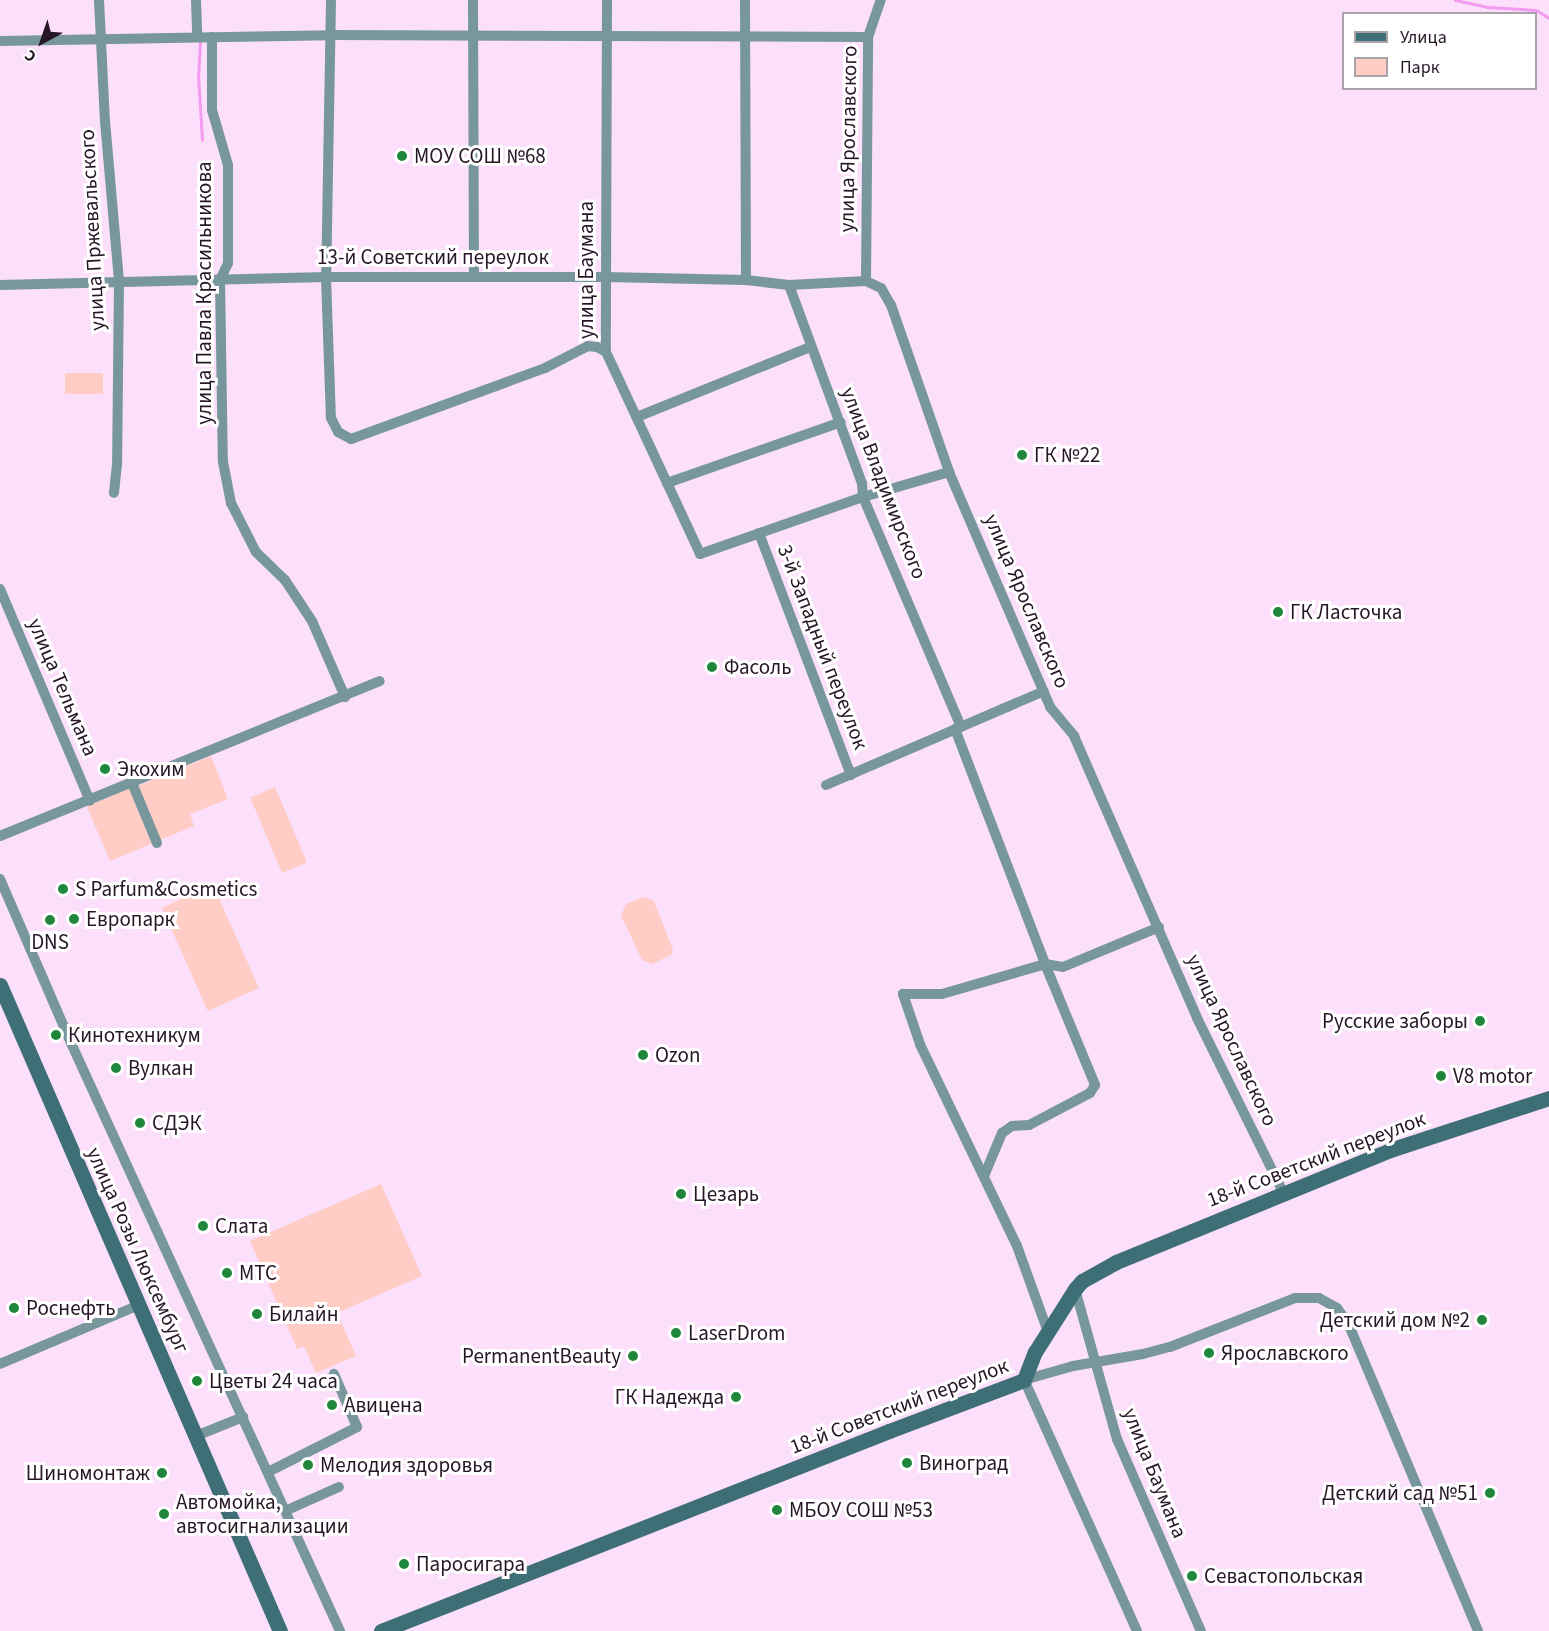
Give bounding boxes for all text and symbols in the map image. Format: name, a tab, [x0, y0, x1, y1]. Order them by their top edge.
north arrow	[12, 12, 72, 72]
legend	[1342, 12, 1537, 90]
text: Улица	[1400, 25, 1447, 50]
text: С	[20, 44, 41, 67]
street label: улица Ярославского	[834, 45, 862, 233]
text: Парк	[1400, 55, 1440, 80]
street label: улица Пржевальского	[74, 129, 110, 331]
place label: МОУ СОШ №68	[414, 143, 546, 169]
marker: МОУ СОШ №68	[395, 149, 409, 163]
street label: улица Павла Красильникова	[191, 161, 217, 425]
street label: улица Баумана	[573, 201, 599, 339]
street label: 13-й Советский переулок	[317, 244, 549, 270]
street label: улица Владимирского	[836, 384, 932, 582]
place label: ГК №22	[1034, 442, 1100, 468]
marker: ГК №22	[1015, 448, 1029, 462]
street label: улица Ярославского	[979, 510, 1075, 692]
street label: 3-й Западный переулок	[772, 541, 874, 753]
place label: ГК Ласточка	[1290, 599, 1402, 625]
marker: ГК Ласточка	[1271, 605, 1285, 619]
street label: улица Тельмана	[23, 614, 103, 760]
place label: Фасоль	[724, 654, 792, 680]
marker: Фасоль	[705, 660, 719, 674]
place label: Экохим	[117, 756, 185, 782]
marker: Экохим	[98, 762, 112, 776]
place label: S Parfum&Cosmetics	[75, 876, 257, 902]
marker: S Parfum&Cosmetics	[56, 882, 70, 896]
place label: Европарк	[86, 906, 175, 932]
marker: Европарк	[67, 912, 81, 926]
marker: DNS	[43, 913, 57, 927]
place label: DNS	[31, 929, 69, 955]
street label: улица Ярославского	[1181, 950, 1283, 1130]
place label: Русские заборы	[1322, 1008, 1468, 1034]
marker: Русские заборы	[1473, 1014, 1487, 1028]
place label: Кинотехникум	[68, 1022, 201, 1048]
marker: Кинотехникум	[49, 1028, 63, 1042]
place label: Ozon	[655, 1042, 700, 1068]
marker: Ozon	[636, 1048, 650, 1062]
place label: Вулкан	[128, 1055, 193, 1081]
marker: Вулкан	[109, 1061, 123, 1075]
place label: V8 motor	[1453, 1063, 1532, 1089]
marker: V8 motor	[1434, 1069, 1448, 1083]
street label: 18-й Советский переулок	[1203, 1106, 1429, 1212]
place label: СДЭК	[152, 1110, 202, 1136]
marker: СДЭК	[133, 1116, 147, 1130]
street label: улица Розы Люксембург	[81, 1143, 195, 1357]
place label: Цезарь	[693, 1181, 759, 1207]
marker: Цезарь	[674, 1187, 688, 1201]
place label: Слата	[215, 1213, 268, 1239]
marker: Слата	[196, 1219, 210, 1233]
place label: МТС	[239, 1260, 277, 1286]
marker: МТС	[220, 1266, 234, 1280]
place label: Роснефть	[26, 1295, 116, 1321]
marker: Роснефть	[7, 1301, 21, 1315]
place label: Билайн	[269, 1301, 338, 1327]
marker: Билайн	[250, 1307, 264, 1321]
place label: Детский дом №2	[1320, 1307, 1470, 1333]
marker: Детский дом №2	[1475, 1313, 1489, 1327]
place label: LaseгDrom	[688, 1320, 785, 1346]
marker: LaseгDrom	[669, 1326, 683, 1340]
place label: Ярославского	[1221, 1340, 1349, 1366]
place label: PermanentBeauty	[462, 1343, 621, 1369]
marker: Ярославского	[1202, 1346, 1216, 1360]
marker: PermanentBeauty	[626, 1349, 640, 1363]
street label: 18-й Советский переулок	[786, 1353, 1012, 1459]
place label: Цветы 24 часа	[209, 1368, 338, 1394]
marker: Цветы 24 часа	[190, 1374, 204, 1388]
place label: ГК Надежда	[615, 1384, 724, 1410]
marker: ГК Надежда	[729, 1390, 743, 1404]
place label: Авицена	[344, 1392, 422, 1418]
marker: Авицена	[325, 1398, 339, 1412]
street label: улица Баумана	[1117, 1404, 1193, 1542]
place label: Виноград	[919, 1450, 1008, 1476]
place label: Мелодия здоровья	[320, 1452, 493, 1478]
marker: Виноград	[900, 1456, 914, 1470]
marker: Мелодия здоровья	[301, 1458, 315, 1472]
place label: Шиномонтаж	[26, 1460, 150, 1486]
marker: Шиномонтаж	[155, 1466, 169, 1480]
place label: Детский сад №51	[1322, 1480, 1478, 1506]
marker: Детский сад №51	[1483, 1486, 1497, 1500]
place label: Автомойка, автосигнализации	[176, 1489, 349, 1539]
place label: МБОУ СОШ №53	[789, 1497, 933, 1523]
marker: МБОУ СОШ №53	[770, 1503, 784, 1517]
marker: Автомойка, автосигнализации	[157, 1507, 171, 1521]
place label: Паросигара	[416, 1551, 525, 1577]
marker: Паросигара	[397, 1557, 411, 1571]
place label: Севастопольская	[1204, 1563, 1363, 1589]
marker: Севастопольская	[1185, 1569, 1199, 1583]

